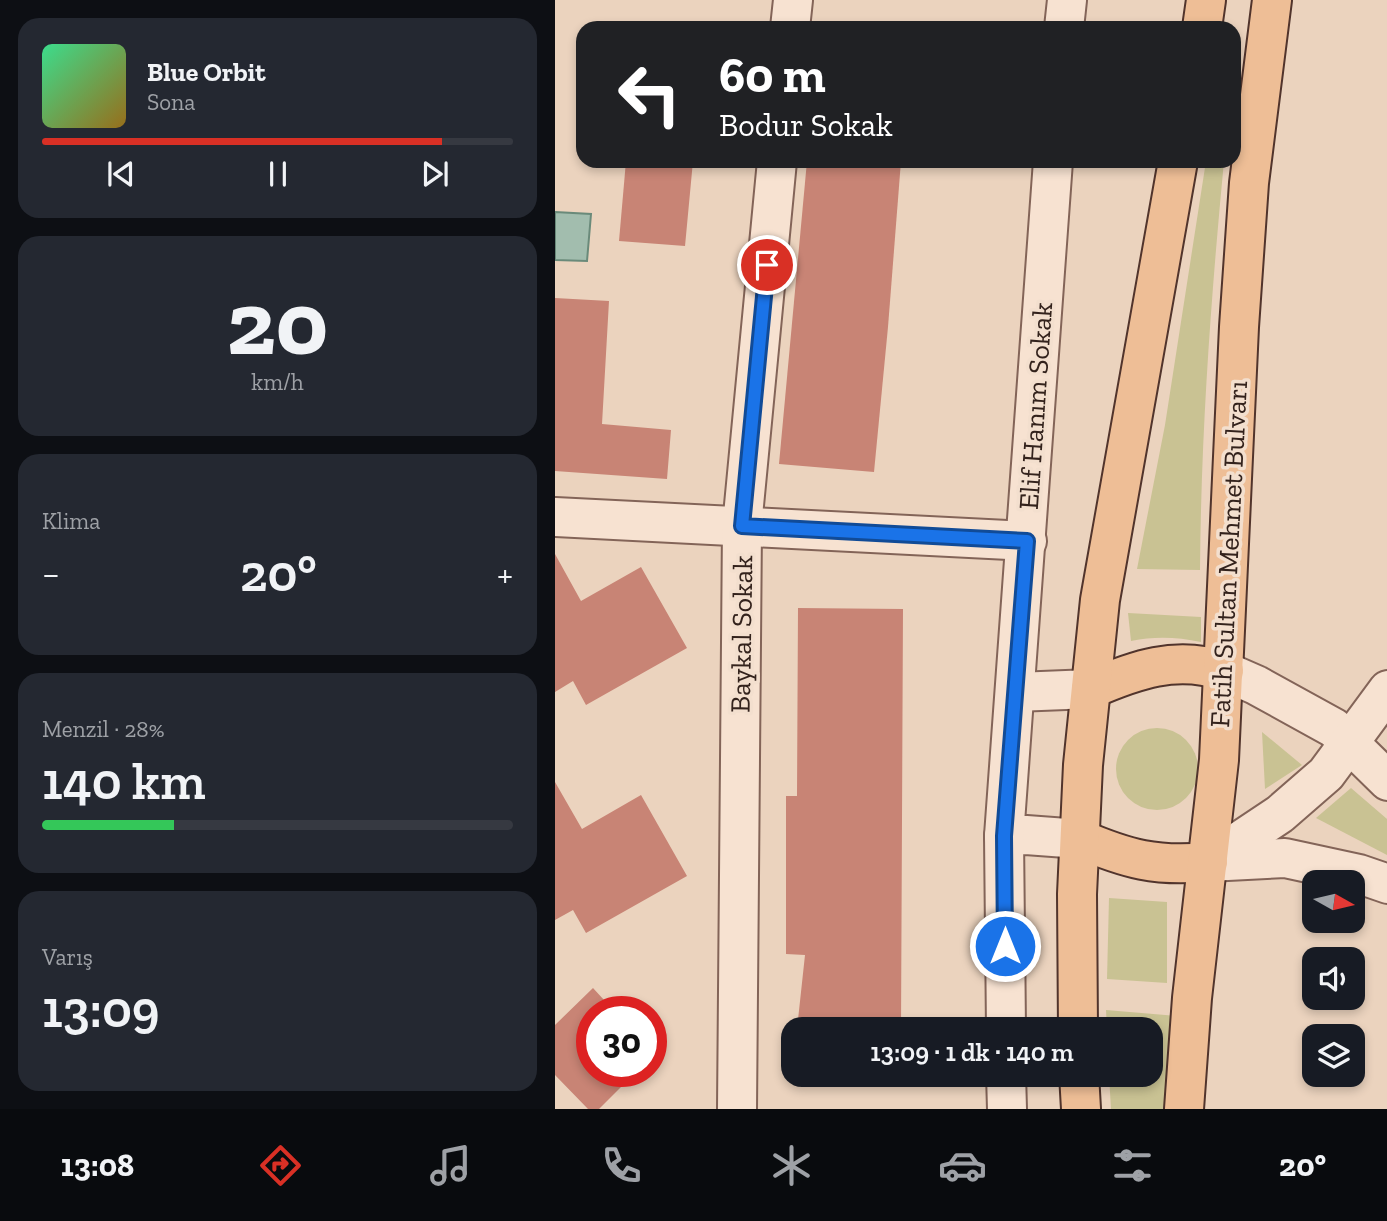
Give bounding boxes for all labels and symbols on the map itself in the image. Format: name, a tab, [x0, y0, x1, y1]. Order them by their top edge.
pin	[737, 235, 797, 295]
street label: Elif Hanım Sokak	[1012, 301, 1059, 511]
street label: Fatih Sultan Mehmet Bulvarı	[1203, 380, 1254, 728]
street label: Baykal Sokak	[724, 555, 759, 713]
north arrow	[1302, 870, 1365, 933]
position arrow	[968, 909, 1042, 983]
speed limit sign: 30	[576, 996, 667, 1087]

